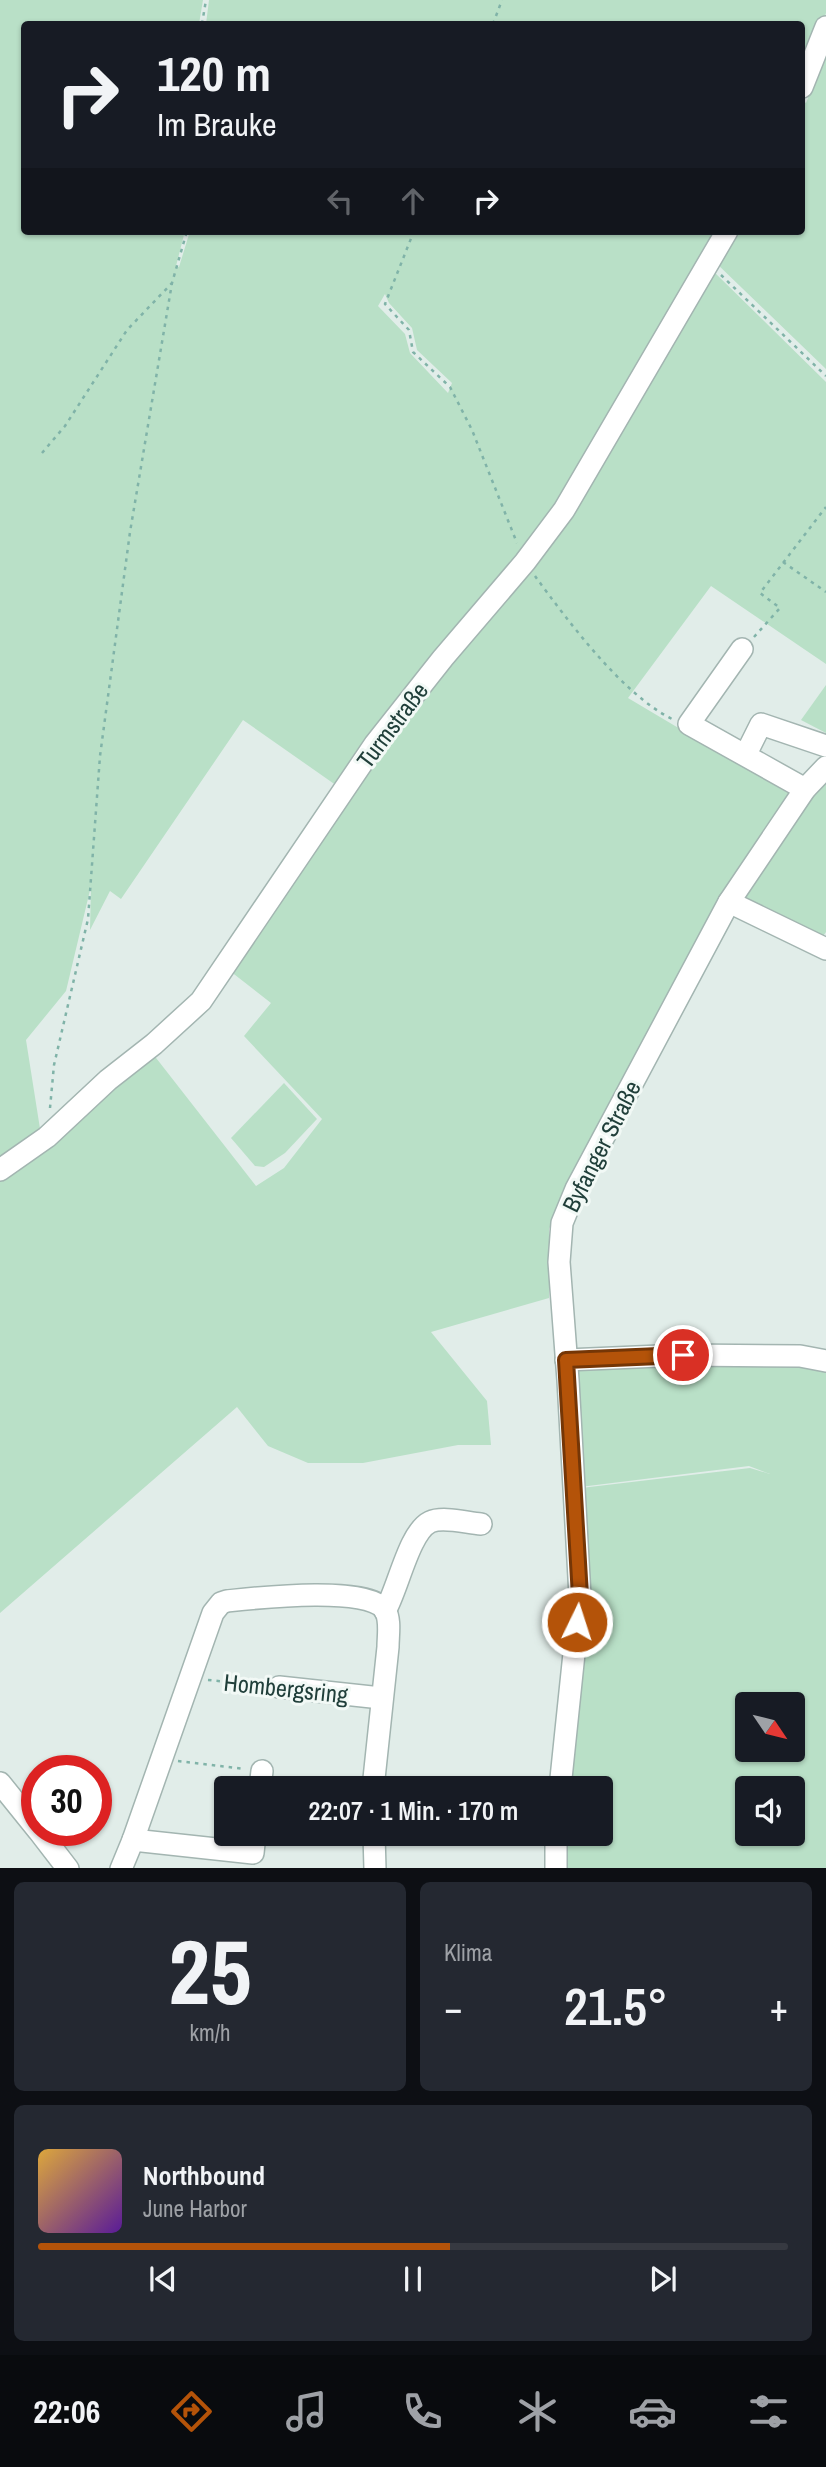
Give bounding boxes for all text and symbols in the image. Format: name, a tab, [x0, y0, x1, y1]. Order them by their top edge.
text: 120 m	[157, 40, 271, 106]
icon: right	[42, 49, 133, 140]
text: Im Brauke	[157, 103, 277, 146]
icon: left	[321, 182, 359, 220]
icon: ahead	[394, 182, 432, 220]
icon: right	[467, 182, 505, 220]
street label: Turmstraße	[349, 675, 435, 775]
street label: Byfanger Straße	[554, 1075, 648, 1217]
pin	[653, 1325, 713, 1385]
icon: arrive	[664, 1336, 702, 1374]
position arrow	[540, 1585, 614, 1659]
street label: Hombergsring	[222, 1666, 350, 1710]
north arrow	[735, 1692, 805, 1762]
map controls	[735, 1692, 805, 1846]
speed limit sign: 30	[21, 1755, 112, 1846]
button: sound	[735, 1776, 805, 1846]
text: 22:07 · 1 Min. · 170 m	[309, 1793, 518, 1828]
text: 25	[169, 1910, 252, 2032]
text: Klima	[444, 1937, 492, 1968]
text: 21.5°	[564, 1971, 668, 2041]
text: −	[444, 1982, 462, 2033]
text: +	[770, 1982, 788, 2033]
text: km/h	[190, 2017, 230, 2048]
text: Northbound	[143, 2158, 265, 2193]
text: June Harbor	[143, 2193, 247, 2224]
icon: previous	[144, 2260, 182, 2298]
icon: pause	[394, 2260, 432, 2298]
icon: next	[644, 2260, 682, 2298]
icon: directions	[167, 2387, 216, 2436]
icon: music	[282, 2387, 331, 2436]
icon: phone	[398, 2387, 447, 2436]
icon: climate	[513, 2387, 562, 2436]
icon: car	[628, 2387, 677, 2436]
icon: filters	[744, 2387, 793, 2436]
text: 22:06	[33, 2390, 100, 2433]

